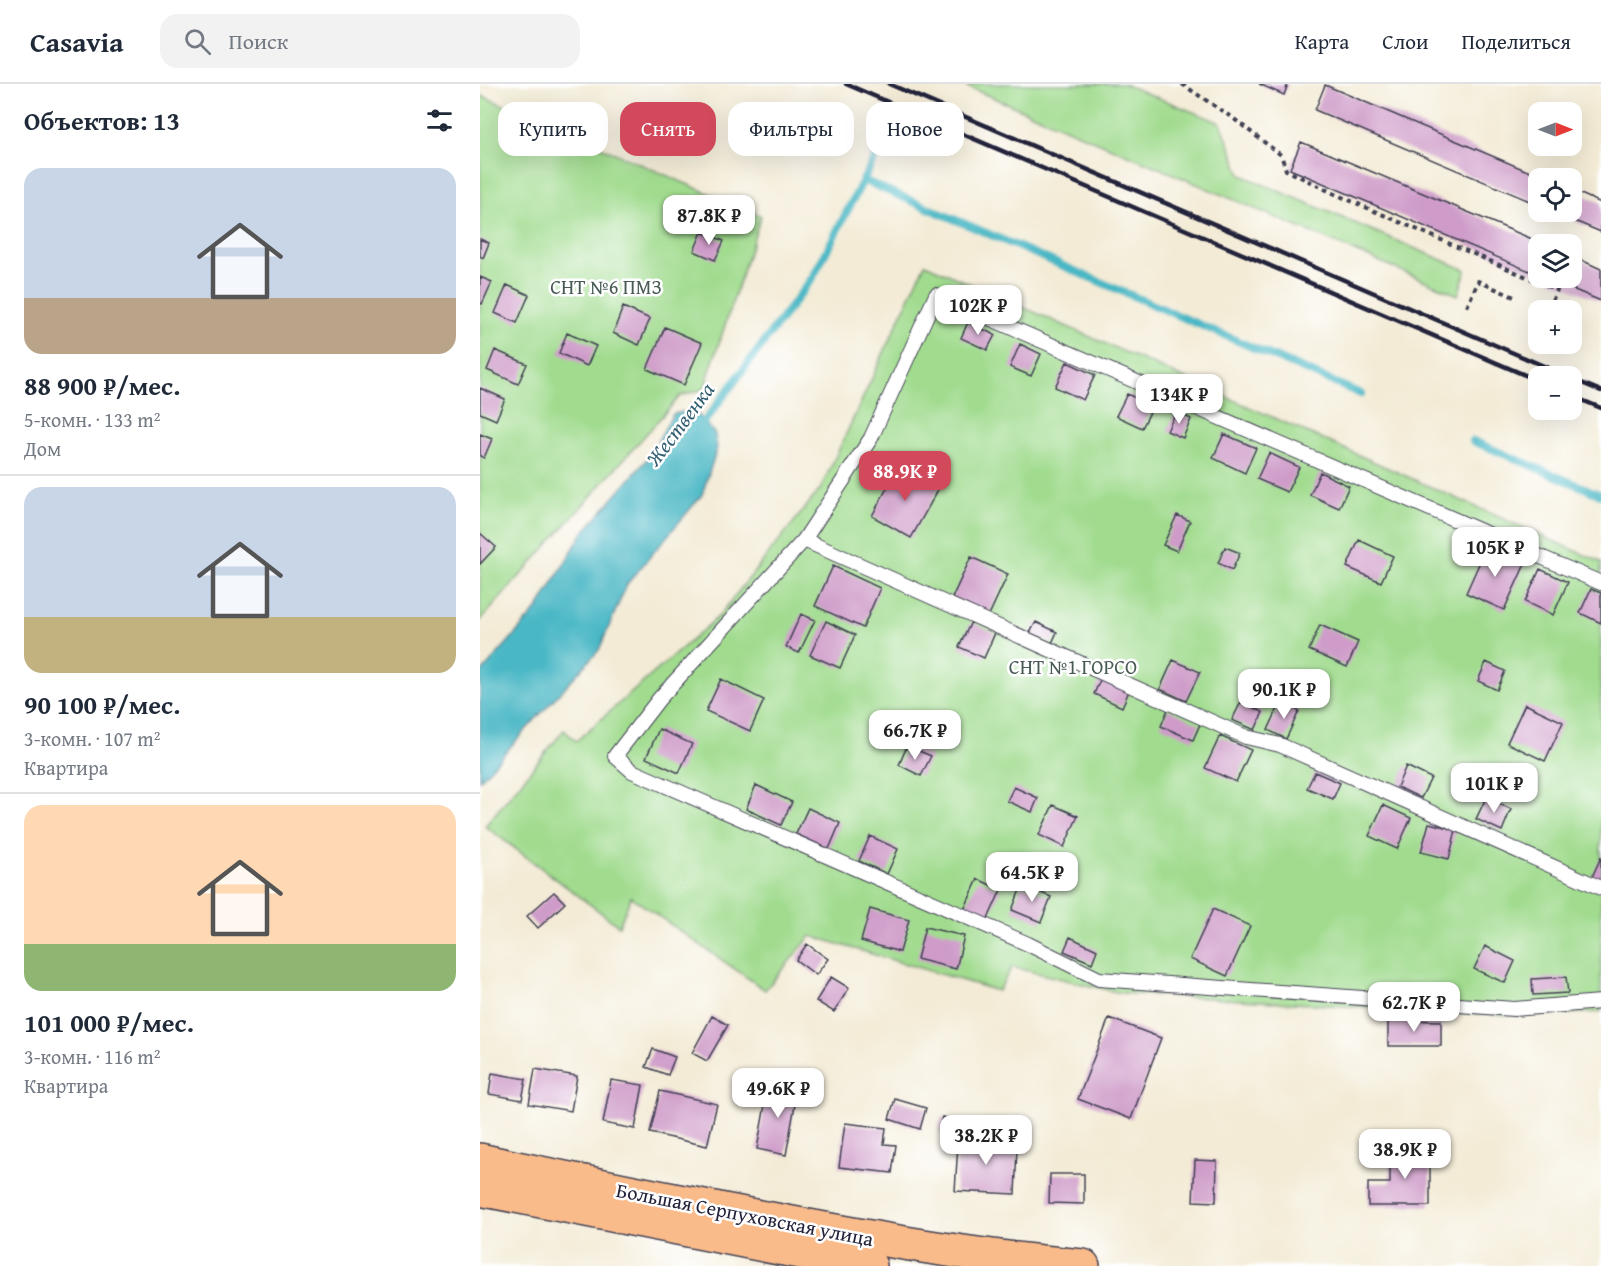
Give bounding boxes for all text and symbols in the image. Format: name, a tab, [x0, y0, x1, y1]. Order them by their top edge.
search box	[160, 14, 580, 68]
text: Casavia	[30, 21, 124, 62]
icon: search	[181, 25, 214, 58]
text: Поиск	[229, 25, 288, 57]
text: Карта	[1295, 26, 1349, 57]
text: Слои	[1382, 26, 1428, 57]
text: Поделиться	[1461, 26, 1571, 57]
text: Объектов: 13	[24, 101, 180, 140]
chip: Купить	[498, 102, 608, 156]
chip: Снять	[620, 102, 716, 156]
chip: Фильтры	[728, 102, 854, 156]
chip: Новое	[866, 102, 964, 156]
north arrow	[1528, 102, 1582, 156]
map controls	[1528, 102, 1582, 420]
icon: filters	[423, 104, 456, 137]
button: locate	[1528, 168, 1582, 222]
pin: 87.8K ₽	[654, 195, 764, 246]
text: 87.8K ₽	[677, 200, 741, 229]
icon: home	[186, 207, 294, 315]
button: layers	[1528, 234, 1582, 288]
park label: СНТ №6 ПМЗ	[550, 272, 662, 301]
pin: 102K ₽	[929, 285, 1027, 336]
text: 102K ₽	[949, 290, 1007, 319]
button: +	[1528, 300, 1582, 354]
text: 88 900 ₽/мес.	[24, 366, 180, 405]
button: −	[1528, 366, 1582, 420]
pin: 134K ₽	[1130, 374, 1228, 425]
water label: Жественка	[638, 375, 722, 473]
text: 134K ₽	[1150, 379, 1208, 408]
text: 5-комн. · 133 m²	[24, 405, 160, 434]
text: Дом	[24, 434, 61, 463]
pin: 88.9K ₽	[850, 451, 960, 502]
text: 88.9K ₽	[873, 456, 937, 485]
icon: home	[186, 526, 294, 634]
pin: 105K ₽	[1446, 527, 1544, 578]
text: 105K ₽	[1466, 532, 1524, 561]
park label: СНТ №1 ГОРСО	[1009, 652, 1137, 681]
pin: 90.1K ₽	[1229, 669, 1339, 720]
text: 90.1K ₽	[1252, 674, 1316, 703]
text: 90 100 ₽/мес.	[24, 685, 180, 724]
pin: 66.7K ₽	[860, 710, 970, 761]
text: 66.7K ₽	[883, 715, 947, 744]
text: 3-комн. · 107 m²	[24, 724, 160, 753]
text: Квартира	[24, 753, 108, 782]
pin: 101K ₽	[1445, 763, 1543, 814]
text: 101K ₽	[1465, 768, 1523, 797]
icon: home	[186, 844, 294, 952]
pin: 64.5K ₽	[977, 852, 1087, 903]
text: 64.5K ₽	[1000, 857, 1064, 886]
pin: 62.7K ₽	[1359, 982, 1469, 1033]
text: 62.7K ₽	[1382, 987, 1446, 1016]
text: 101 000 ₽/мес.	[24, 1003, 194, 1042]
text: 3-комн. · 116 m²	[24, 1042, 160, 1071]
pin: 49.6K ₽	[723, 1068, 833, 1119]
text: Квартира	[24, 1071, 108, 1100]
text: 49.6K ₽	[746, 1073, 810, 1102]
pin: 38.2K ₽	[931, 1115, 1041, 1166]
text: 38.2K ₽	[954, 1120, 1018, 1149]
pin: 38.9K ₽	[1350, 1129, 1460, 1180]
text: 38.9K ₽	[1373, 1134, 1437, 1163]
street label: Большая Серпуховская улица	[614, 1175, 876, 1253]

